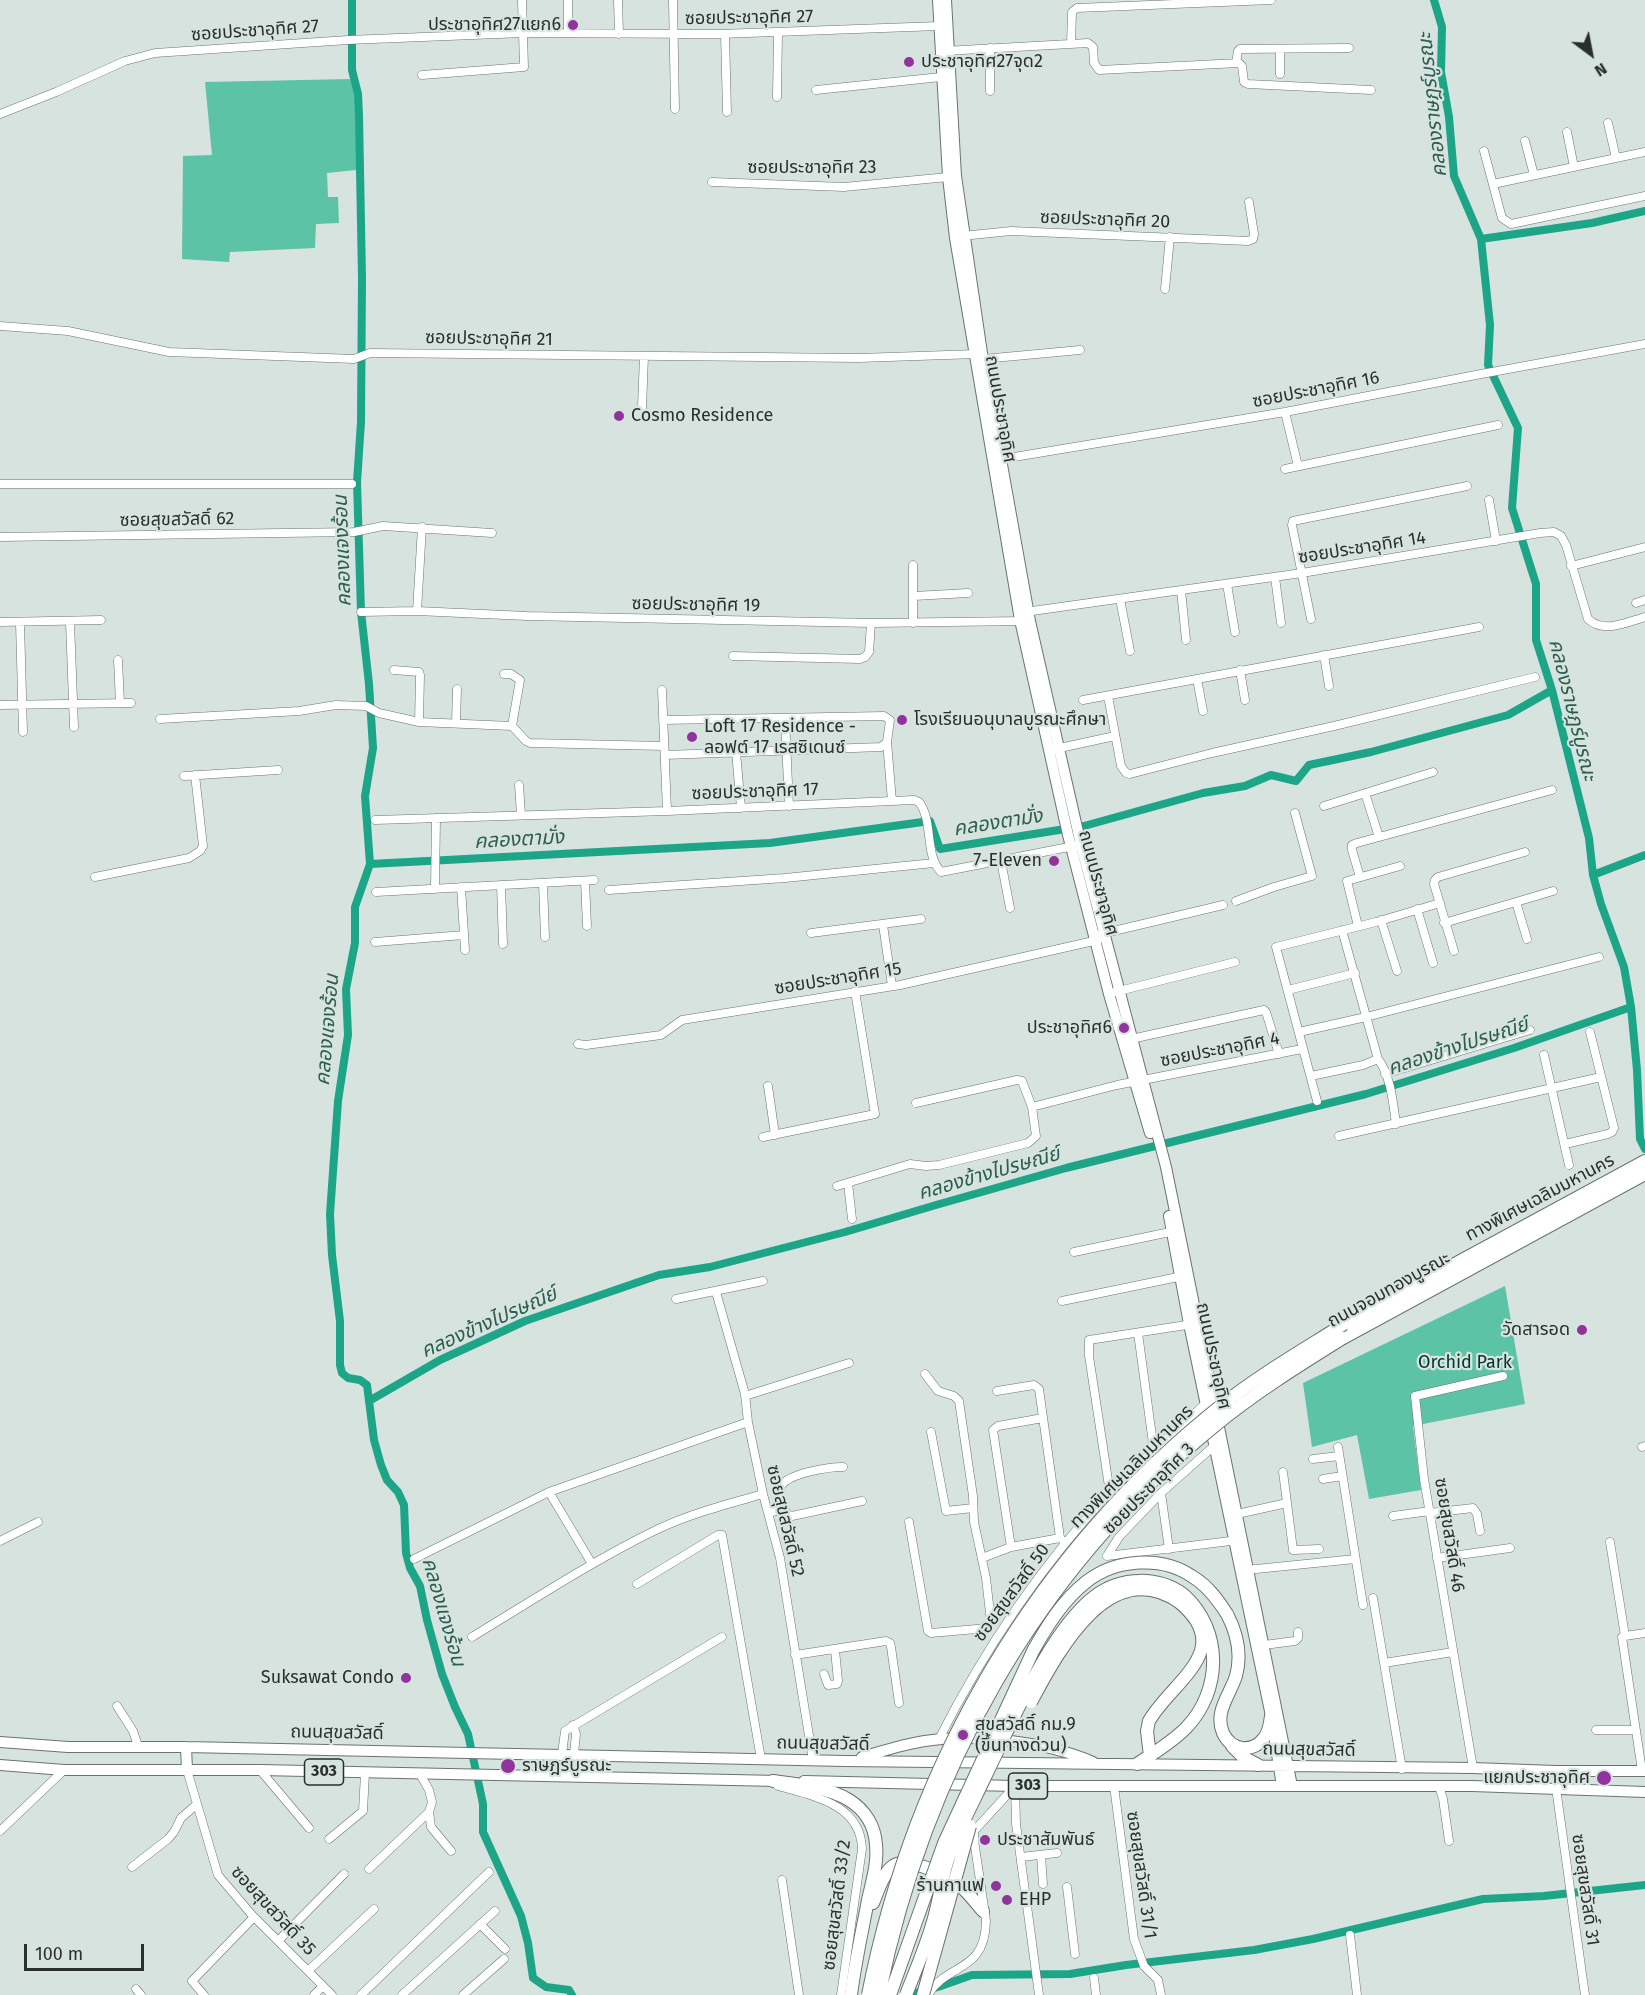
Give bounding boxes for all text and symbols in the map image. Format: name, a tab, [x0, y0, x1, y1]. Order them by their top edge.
street label: ซอยประชาอุทิศ 27	[685, 6, 813, 30]
place label: ประชาอุทิศ27แยก6	[428, 14, 561, 36]
street label: ซอยประชาอุทิศ 27	[190, 16, 320, 46]
marker: ประชาอุทิศ27แยก6	[566, 18, 580, 32]
north arrow	[1561, 24, 1621, 84]
water label: คลองราษฎร์บูรณะ	[1413, 32, 1453, 178]
place label: ประชาอุทิศ27จุด2	[921, 51, 1043, 73]
marker: ประชาอุทิศ27จุด2	[902, 55, 916, 69]
text: N	[1591, 59, 1610, 81]
street label: ซอยประชาอุทิศ 23	[747, 157, 877, 179]
street label: ซอยประชาอุทิศ 20	[1040, 207, 1170, 233]
street label: ซอยประชาอุทิศ 21	[425, 327, 553, 351]
street label: ถนนประชาอุทิศ	[980, 354, 1020, 464]
street label: ซอยประชาอุทิศ 16	[1251, 367, 1381, 413]
place label: Cosmo Residence	[631, 405, 773, 427]
marker: Cosmo Residence	[612, 409, 626, 423]
water label: คลองแจงร้อน	[329, 495, 357, 607]
street label: ซอยสุขสวัสดิ์ 62	[119, 508, 235, 532]
street label: ซอยประชาอุทิศ 14	[1297, 527, 1427, 569]
street label: ซอยประชาอุทิศ 19	[632, 593, 760, 617]
water label: คลองราษฎร์บูรณะ	[1543, 637, 1601, 783]
place label: โรงเรียนอนุบาลบูรณะศึกษา	[914, 709, 1106, 731]
marker: โรงเรียนอนุบาลบูรณะศึกษา	[895, 713, 909, 727]
place label: Loft 17 Residence - ลอฟต์ 17 เรสซิเดนซ์	[704, 716, 856, 758]
marker: Loft 17 Residence - ลอฟต์ 17 เรสซิเดนซ์	[685, 730, 699, 744]
street label: ซอยประชาอุทิศ 17	[691, 779, 819, 805]
water label: คลองตามั่ง	[952, 804, 1044, 842]
water label: คลองตามั่ง	[474, 826, 564, 854]
street label: ถนนประชาอุทิศ	[1074, 828, 1122, 938]
place label: 7-Eleven	[973, 850, 1042, 872]
marker: 7-Eleven	[1047, 854, 1061, 868]
street label: ซอยประชาอุทิศ 15	[773, 958, 903, 1000]
water label: คลองแจงร้อน	[311, 973, 345, 1087]
water label: คลองข้างไปรษณีย์	[1385, 1013, 1531, 1081]
place label: ประชาอุทิศ6	[1027, 1017, 1112, 1039]
marker: ประชาอุทิศ6	[1117, 1021, 1131, 1035]
street label: ซอยประชาอุทิศ 4	[1159, 1028, 1281, 1072]
water label: คลองข้างไปรษณีย์	[915, 1142, 1063, 1206]
street label: ทางพิเศษเฉลิมมหานคร	[1462, 1150, 1618, 1246]
street label: ถนนจอมทองบูรณะ	[1324, 1247, 1454, 1333]
water label: คลองข้างไปรษณีย์	[417, 1282, 561, 1364]
street label: ถนนประชาอุทิศ	[1191, 1301, 1235, 1411]
place label: วัดสารอด	[1502, 1319, 1570, 1341]
marker: วัดสารอด	[1575, 1323, 1589, 1337]
park label: Orchid Park	[1418, 1352, 1512, 1374]
street label: ทางพิเศษเฉลิมมหานคร	[1066, 1401, 1198, 1533]
street label: ซอยประชาอุทิศ 3	[1099, 1439, 1199, 1539]
street label: ซอยสุขสวัสดิ์ 52	[762, 1463, 808, 1579]
street label: ซอยสุขสวัสดิ์ 46	[1429, 1476, 1469, 1594]
street label: ซอยสุขสวัสดิ์ 50	[969, 1540, 1055, 1646]
water label: คลองแจงร้อน	[416, 1555, 470, 1669]
place label: Suksawat Condo	[261, 1667, 394, 1689]
marker: Suksawat Condo	[399, 1671, 413, 1685]
place label: สุขสวัสดิ์ กม.9 (ขึ้นทางด่วน)	[975, 1714, 1076, 1756]
street label: ถนนสุขสวัสดิ์	[290, 1721, 384, 1745]
marker: สุขสวัสดิ์ กม.9 (ขึ้นทางด่วน)	[956, 1728, 970, 1742]
street label: ถนนสุขสวัสดิ์	[776, 1732, 870, 1756]
street label: ถนนสุขสวัสดิ์	[1262, 1738, 1356, 1762]
place label: ราษฎร์บูรณะ	[522, 1755, 611, 1777]
marker: ราษฎร์บูรณะ	[499, 1757, 517, 1775]
road number: 303	[304, 1759, 344, 1785]
place label: แยกประชาอุทิศ	[1483, 1767, 1590, 1789]
marker: แยกประชาอุทิศ	[1595, 1769, 1613, 1787]
road number: 303	[1008, 1773, 1048, 1799]
street label: ซอยสุขสวัสดิ์ 31/1	[1121, 1810, 1161, 1940]
place label: ประชาสัมพันธ์	[997, 1829, 1095, 1851]
marker: ประชาสัมพันธ์	[978, 1833, 992, 1847]
street label: ซอยสุขสวัสดิ์ 31	[1566, 1833, 1604, 1947]
street label: ซอยสุขสวัสดิ์ 33/2	[818, 1838, 856, 1972]
street label: ซอยสุขสวัสดิ์ 35	[226, 1862, 320, 1960]
place label: ร้านกาแฟ	[917, 1875, 984, 1897]
marker: ร้านกาแฟ	[989, 1879, 1003, 1893]
place label: EHP	[1019, 1889, 1051, 1911]
marker: EHP	[1000, 1893, 1014, 1907]
scale bar	[27, 1932, 147, 1970]
text: 100 m	[35, 1943, 83, 1965]

